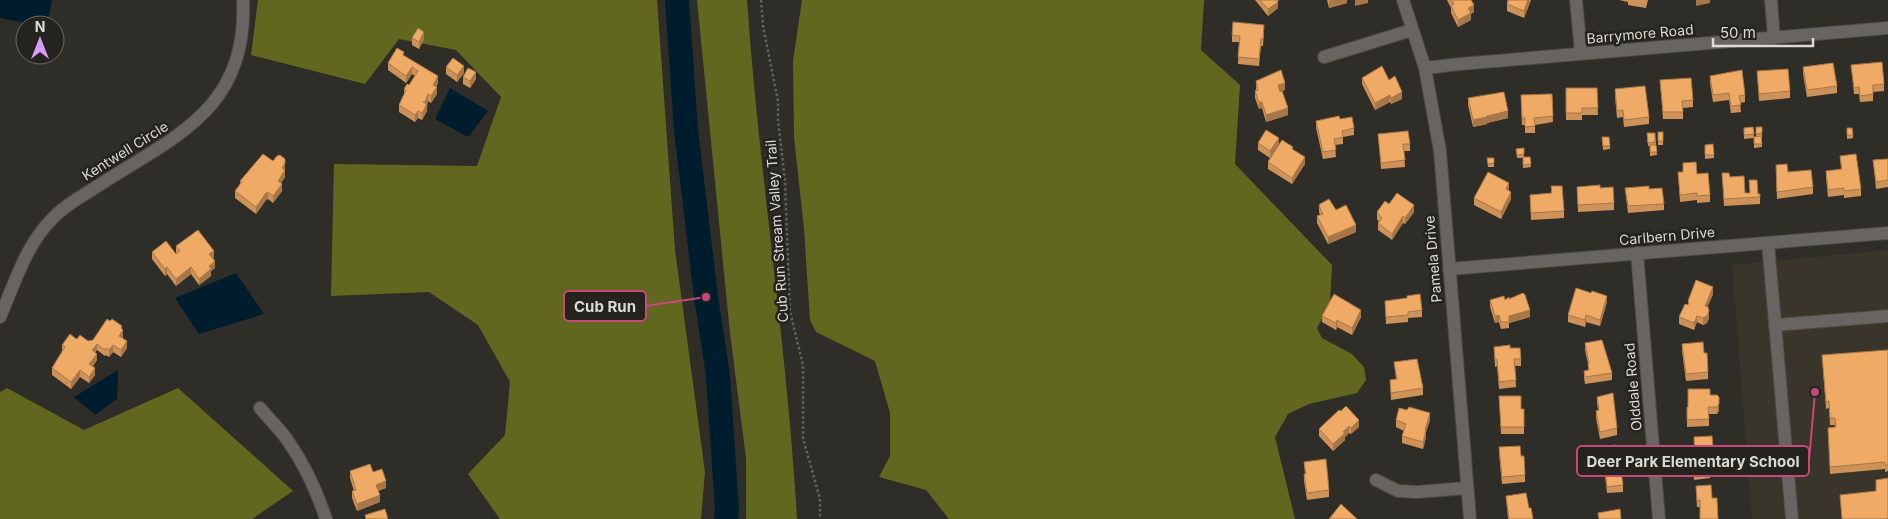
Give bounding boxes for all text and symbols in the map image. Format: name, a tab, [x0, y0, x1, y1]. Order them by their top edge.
north arrow	[15, 15, 65, 65]
scale bar	[1713, 15, 1813, 47]
text: N	[35, 18, 45, 35]
street label: Barrymore Road	[1586, 20, 1694, 47]
text: 50 m	[1720, 23, 1756, 42]
street label: Kentwell Circle	[79, 117, 171, 184]
street label: Cub Run Stream Valley Trail	[762, 139, 791, 323]
street label: Pamela Drive	[1420, 215, 1445, 303]
street label: Carlbern Drive	[1618, 223, 1716, 248]
callout: Cub Run	[564, 291, 646, 321]
text: Cub Run	[574, 297, 636, 316]
street label: Olddale Road	[1620, 342, 1645, 432]
callout: Deer Park Elementary School	[1577, 446, 1809, 476]
text: Deer Park Elementary School	[1587, 452, 1799, 471]

